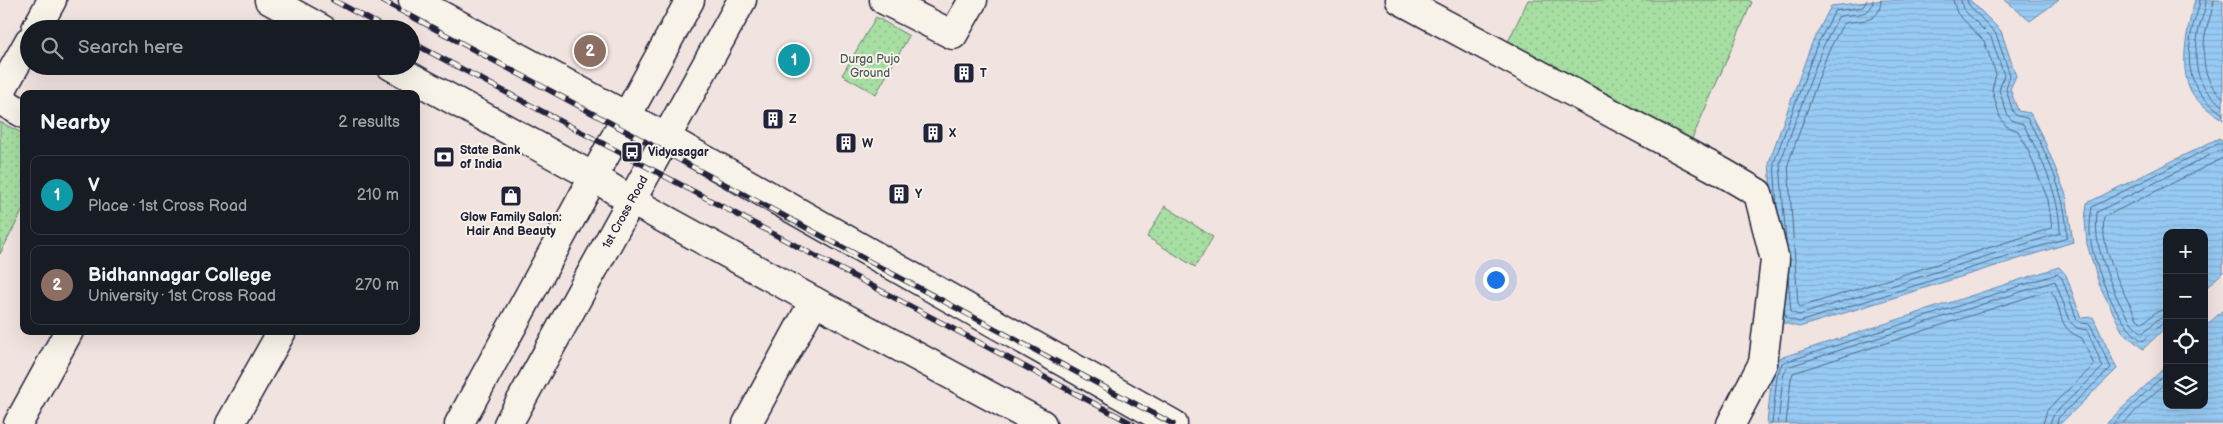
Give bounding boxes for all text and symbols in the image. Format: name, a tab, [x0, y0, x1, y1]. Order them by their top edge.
search box	[20, 20, 420, 75]
pin: 2	[574, 32, 606, 70]
icon: search	[38, 34, 66, 62]
text: Search here	[78, 36, 183, 59]
pin: 1	[778, 41, 810, 79]
park label: Durga Pujo Ground	[840, 52, 900, 81]
building icon: T	[952, 61, 976, 85]
place label: T	[980, 66, 987, 81]
building icon: Z	[761, 107, 785, 131]
text: Nearby	[40, 110, 110, 135]
place label: Z	[789, 112, 797, 127]
text: 2 results	[338, 113, 400, 132]
building icon: X	[921, 121, 945, 145]
place label: X	[949, 126, 956, 141]
building icon: W	[834, 131, 858, 155]
place label: W	[862, 136, 874, 151]
bus stop icon: Vidyasagar	[620, 140, 644, 164]
place label: State Bank of India	[460, 143, 521, 172]
bank icon: State Bank of India	[432, 145, 456, 169]
place label: Vidyasagar	[648, 145, 709, 160]
street label: 1st Cross Road	[599, 173, 651, 251]
text: V	[88, 174, 100, 197]
building icon: Y	[887, 182, 911, 206]
shop icon: Glow Family Salon: Hair And Beauty	[499, 184, 523, 208]
text: 1	[54, 186, 60, 205]
text: 210 m	[357, 186, 399, 205]
place label: Y	[915, 187, 923, 202]
text: Place · 1st Cross Road	[88, 197, 247, 216]
place label: Glow Family Salon: Hair And Beauty	[460, 210, 562, 239]
map controls	[2163, 229, 2208, 409]
button: +	[2163, 229, 2208, 274]
text: Bidhannagar College	[88, 264, 271, 287]
your location	[1483, 267, 1509, 293]
button: −	[2163, 274, 2208, 319]
text: 2	[52, 276, 62, 295]
text: 270 m	[355, 276, 399, 295]
text: University · 1st Cross Road	[88, 287, 276, 306]
button: locate	[2163, 319, 2208, 364]
button: layers	[2163, 364, 2208, 409]

